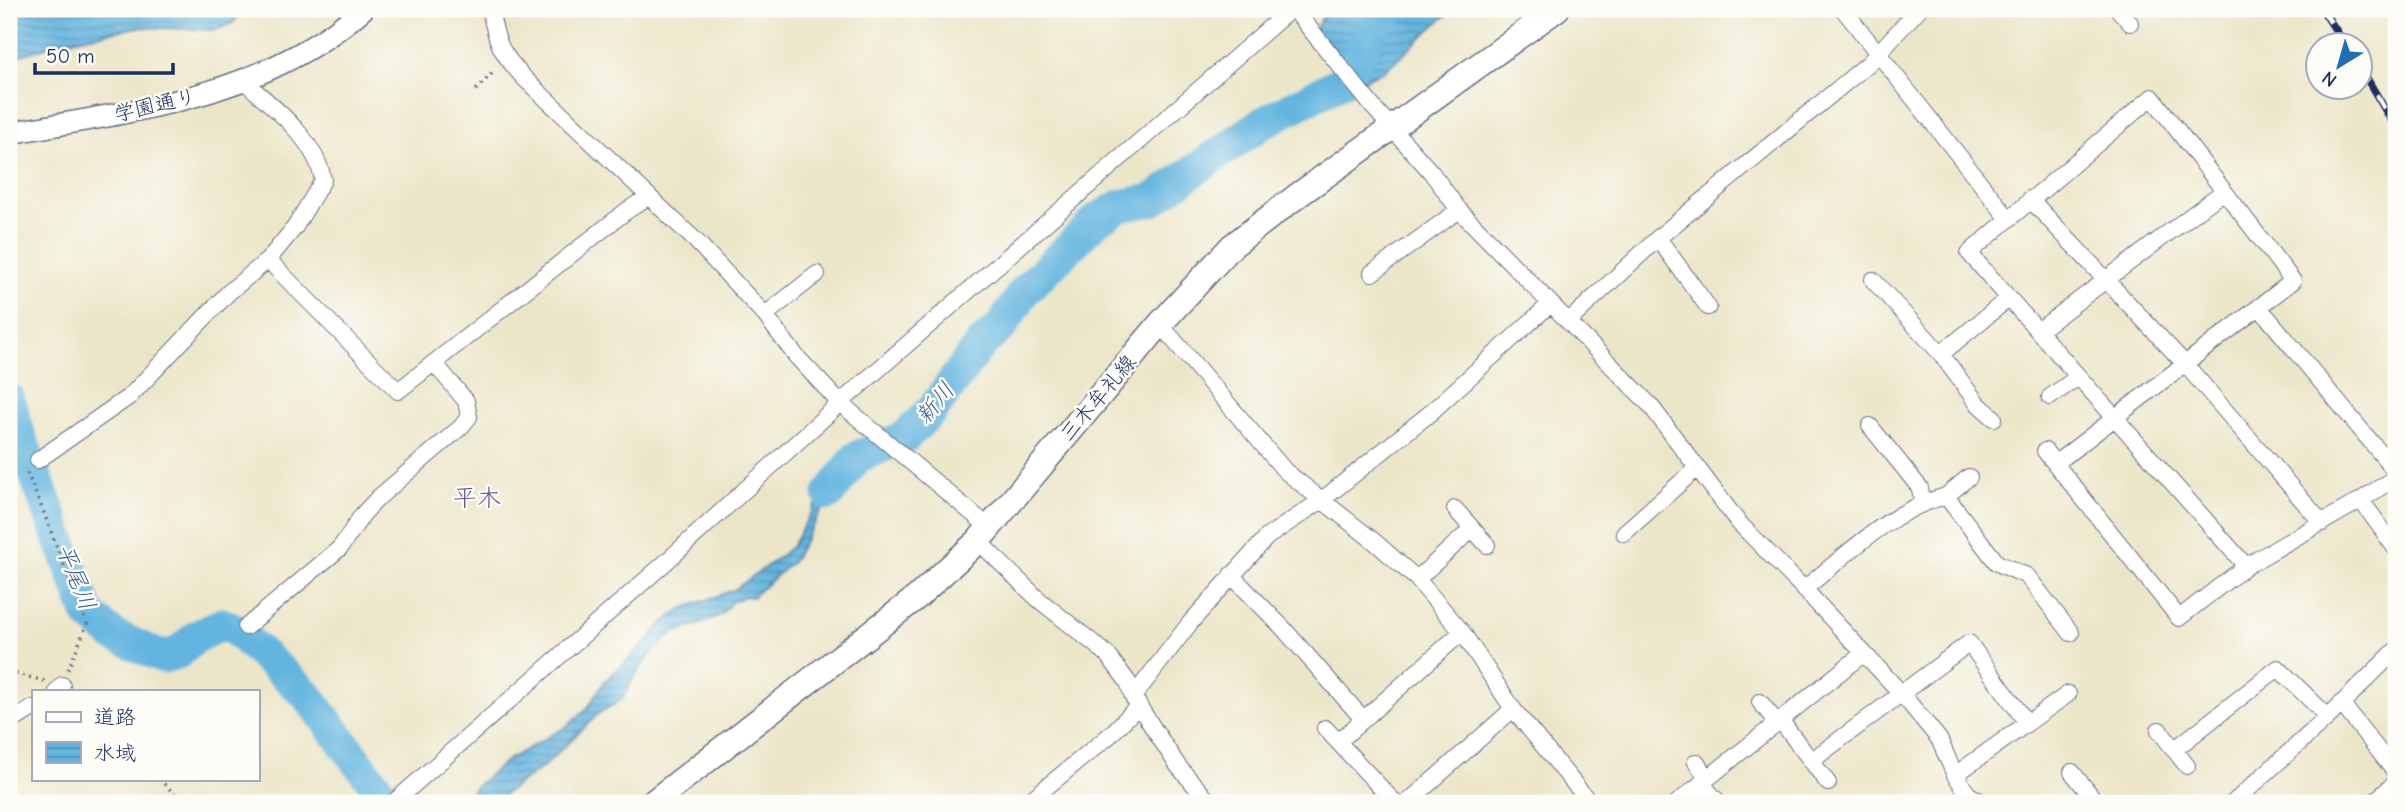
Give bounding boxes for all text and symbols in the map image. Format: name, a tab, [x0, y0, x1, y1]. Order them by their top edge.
scale bar	[35, 32, 173, 76]
north arrow	[2304, 32, 2374, 102]
text: 50 m	[46, 44, 95, 68]
text: N	[2318, 66, 2341, 91]
street label: 学園通り	[111, 84, 199, 126]
street label: 三木牟礼線	[1055, 350, 1141, 446]
water label: 新川	[910, 377, 960, 429]
district label: 平木	[453, 484, 501, 512]
water label: 平尾川	[51, 540, 101, 614]
legend	[32, 690, 259, 780]
text: 道路	[94, 705, 136, 729]
text: 水域	[94, 741, 136, 765]

